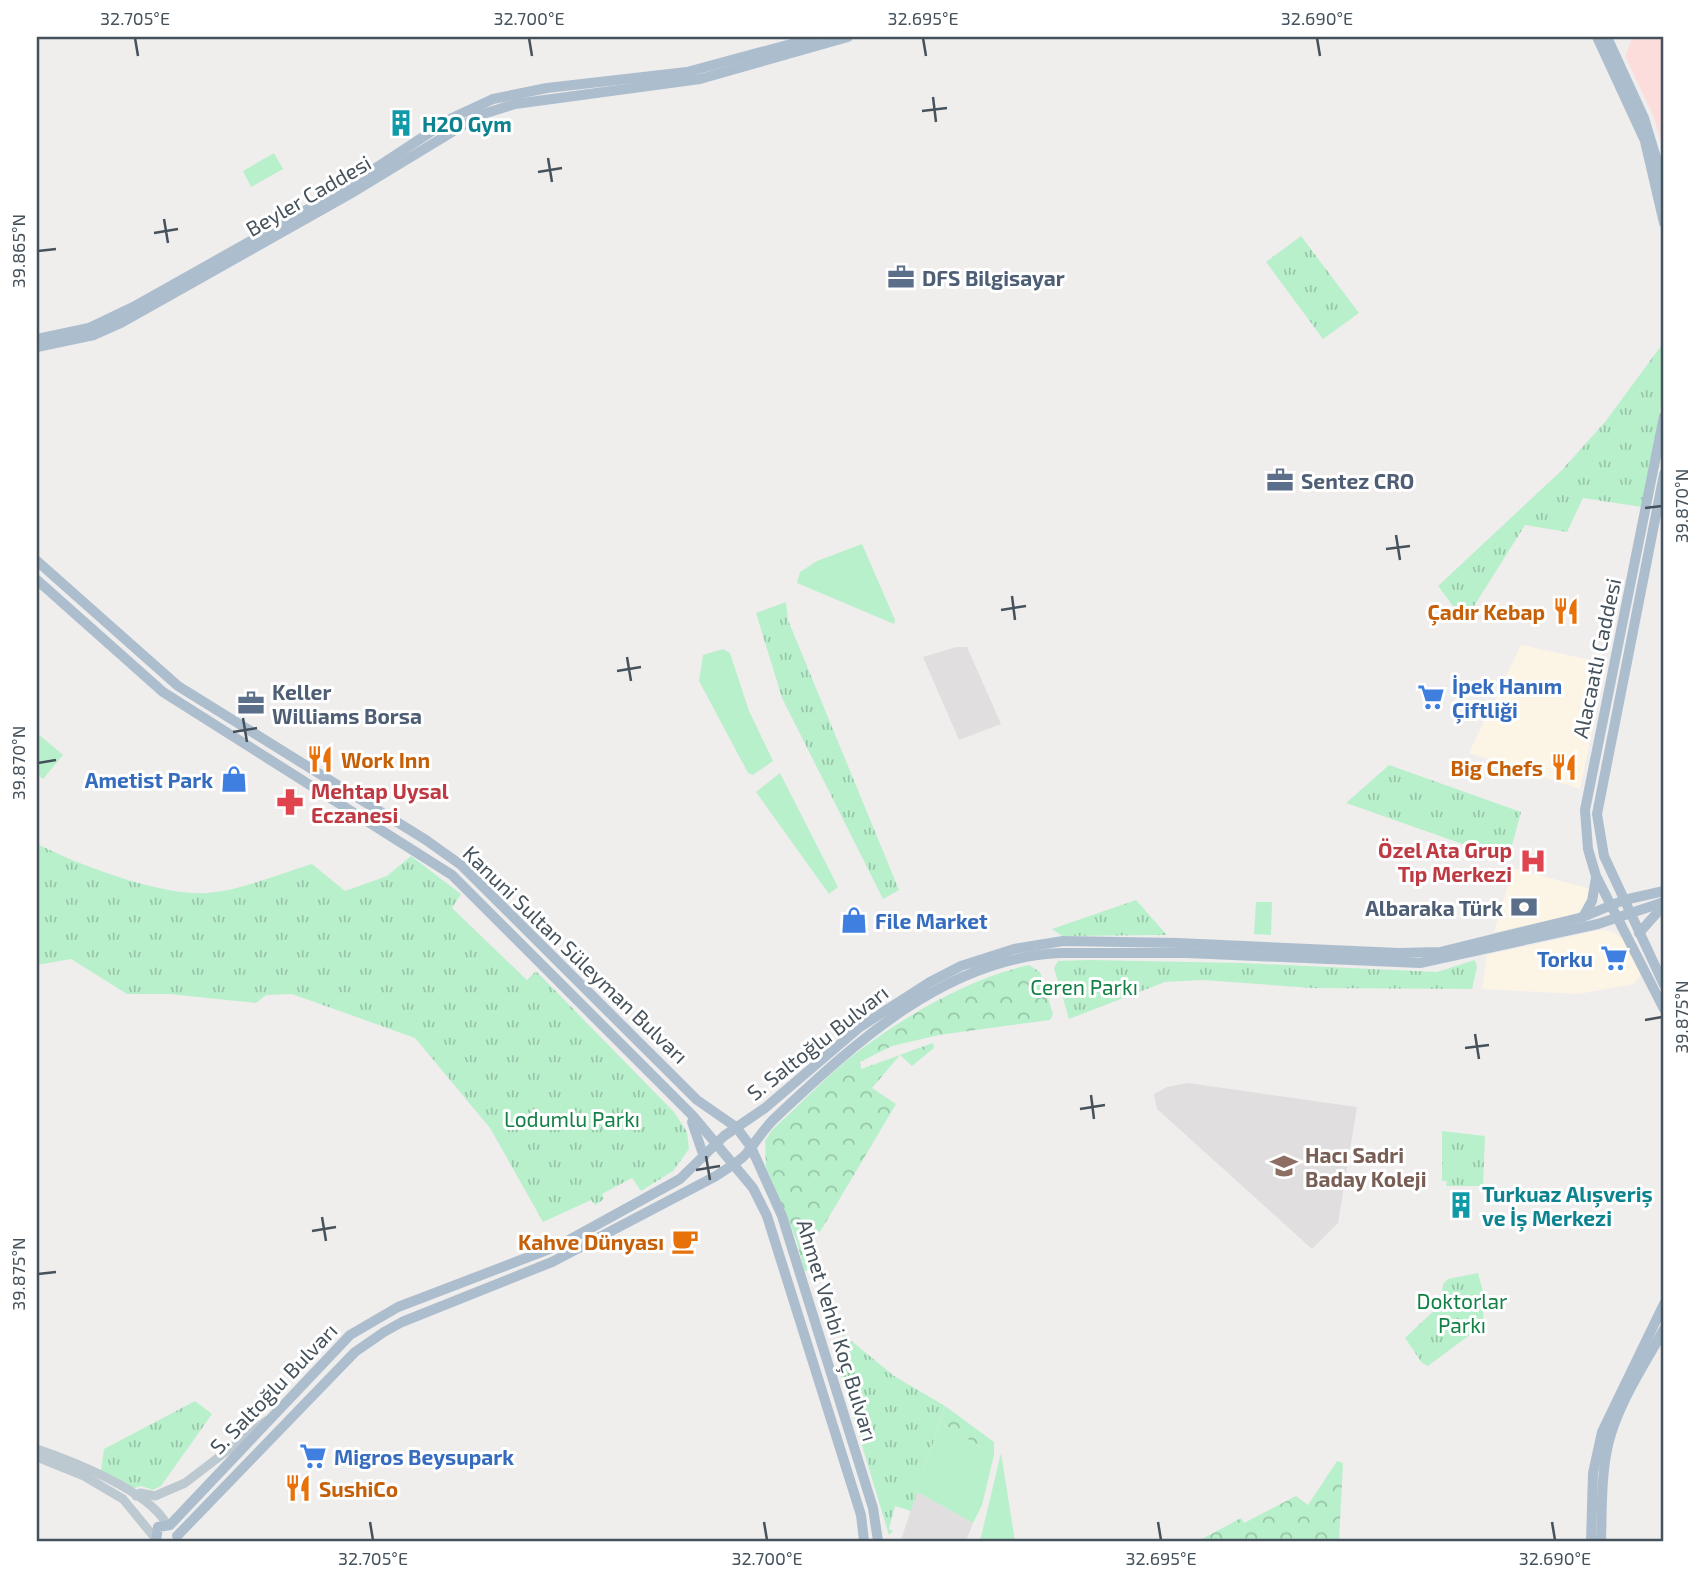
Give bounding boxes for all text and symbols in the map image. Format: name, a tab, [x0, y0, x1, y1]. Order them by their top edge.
text: 32.705°E	[100, 7, 170, 29]
text: 32.700°E	[493, 7, 565, 29]
text: 32.695°E	[887, 7, 959, 29]
text: 32.690°E	[1281, 7, 1353, 29]
building icon: H2O Gym	[386, 108, 416, 138]
place label: H2O Gym	[422, 111, 512, 137]
street label: Beyler Caddesi	[241, 149, 375, 241]
text: 39.865°N	[7, 214, 29, 288]
office icon: DFS Bilgisayar	[886, 262, 916, 292]
place label: DFS Bilgisayar	[922, 265, 1065, 291]
office icon: Sentez CRO	[1265, 465, 1295, 495]
place label: Sentez CRO	[1301, 468, 1414, 493]
text: 39.870°N	[1670, 469, 1692, 543]
street label: Alacaatlı Caddesi	[1567, 576, 1625, 740]
restaurant icon: Çadır Kebap	[1551, 596, 1581, 626]
place label: Çadır Kebap	[1427, 599, 1545, 626]
place label: İpek Hanım Çiftliği	[1452, 673, 1562, 724]
place label: Keller Williams Borsa	[272, 679, 422, 728]
supermarket icon: İpek Hanım Çiftliği	[1416, 682, 1446, 712]
office icon: Keller Williams Borsa	[236, 688, 266, 718]
text: 39.870°N	[7, 726, 29, 800]
restaurant icon: Work Inn	[305, 744, 335, 774]
place label: Work Inn	[341, 747, 430, 772]
restaurant icon: Big Chefs	[1549, 752, 1579, 782]
place label: Big Chefs	[1451, 755, 1543, 780]
shop icon: Ametist Park	[219, 764, 249, 794]
place label: Ametist Park	[85, 767, 213, 792]
place label: Mehtap Uysal Eczanesi	[311, 778, 449, 827]
pharmacy icon: Mehtap Uysal Eczanesi	[275, 787, 305, 817]
place label: Özel Ata Grup Tıp Merkezi	[1378, 837, 1512, 886]
street label: Kanuni Sultan Süleyman Bulvarı	[458, 840, 694, 1068]
hospital icon: Özel Ata Grup Tıp Merkezi	[1518, 846, 1548, 876]
bank icon: Albaraka Türk	[1509, 892, 1539, 922]
place label: Albaraka Türk	[1365, 895, 1503, 920]
shop icon: File Market	[839, 905, 869, 935]
place label: File Market	[875, 908, 988, 933]
supermarket icon: Torku	[1599, 943, 1629, 973]
place label: Torku	[1537, 946, 1593, 971]
park label: Ceren Parkı	[1030, 974, 1138, 999]
street label: S. Saltoğlu Bulvarı	[741, 979, 893, 1105]
text: 39.875°N	[1670, 980, 1692, 1054]
park label: Lodumlu Parkı	[504, 1106, 640, 1131]
place label: Hacı Sadri Baday Koleji	[1305, 1142, 1427, 1192]
school or university icon: Hacı Sadri Baday Koleji	[1269, 1151, 1299, 1181]
place label: Turkuaz Alışveriş ve İş Merkezi	[1482, 1181, 1653, 1232]
building icon: Turkuaz Alışveriş ve İş Merkezi	[1446, 1190, 1476, 1220]
street label: Ahmet Vehbi Koç Bulvarı	[790, 1216, 884, 1444]
cafe icon: Kahve Dünyası	[670, 1226, 700, 1256]
place label: Kahve Dünyası	[518, 1229, 664, 1255]
text: 39.875°N	[7, 1237, 29, 1311]
park label: Doktorlar Parkı	[1416, 1288, 1508, 1337]
street label: S. Saltoğlu Bulvarı	[204, 1317, 342, 1459]
supermarket icon: Migros Beysupark	[298, 1441, 328, 1471]
place label: Migros Beysupark	[334, 1444, 514, 1470]
restaurant icon: SushiCo	[283, 1473, 313, 1503]
place label: SushiCo	[319, 1476, 398, 1501]
text: 32.705°E	[338, 1547, 408, 1569]
text: 32.700°E	[731, 1547, 803, 1569]
text: 32.695°E	[1125, 1547, 1197, 1569]
text: 32.690°E	[1519, 1547, 1591, 1569]

